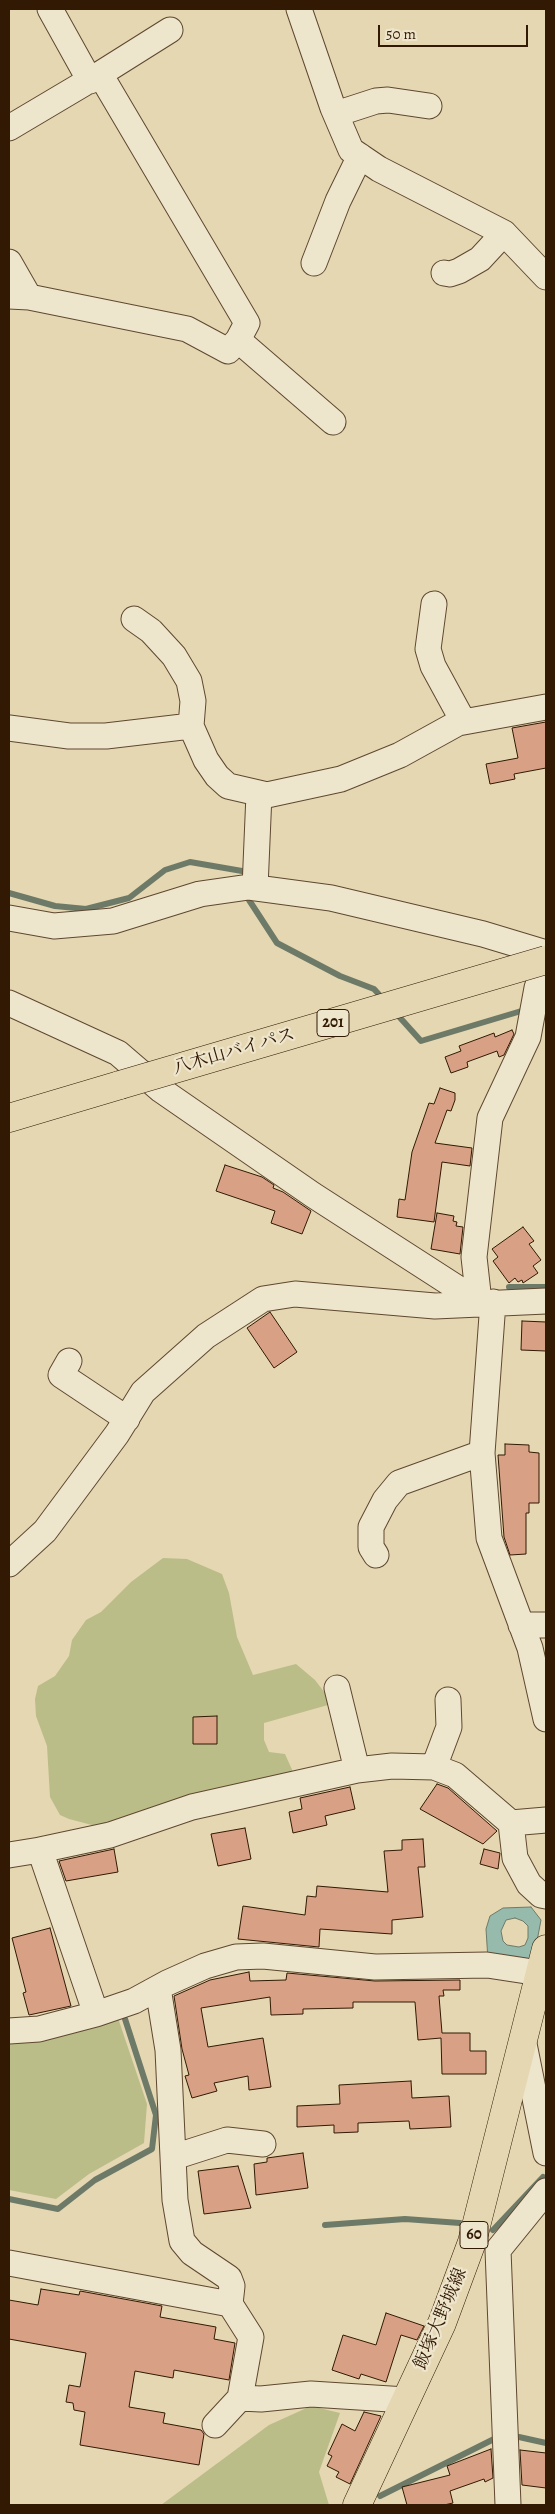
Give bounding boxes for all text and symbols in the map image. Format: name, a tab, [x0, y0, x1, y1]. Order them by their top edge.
scale bar	[380, 15, 530, 47]
text: 50 m	[386, 24, 416, 44]
road number: 201	[317, 1010, 349, 1036]
street label: 八木山バイパス	[170, 1024, 298, 1080]
road number: 60	[460, 2222, 488, 2248]
street label: 飯塚大野城線	[410, 2265, 472, 2373]

